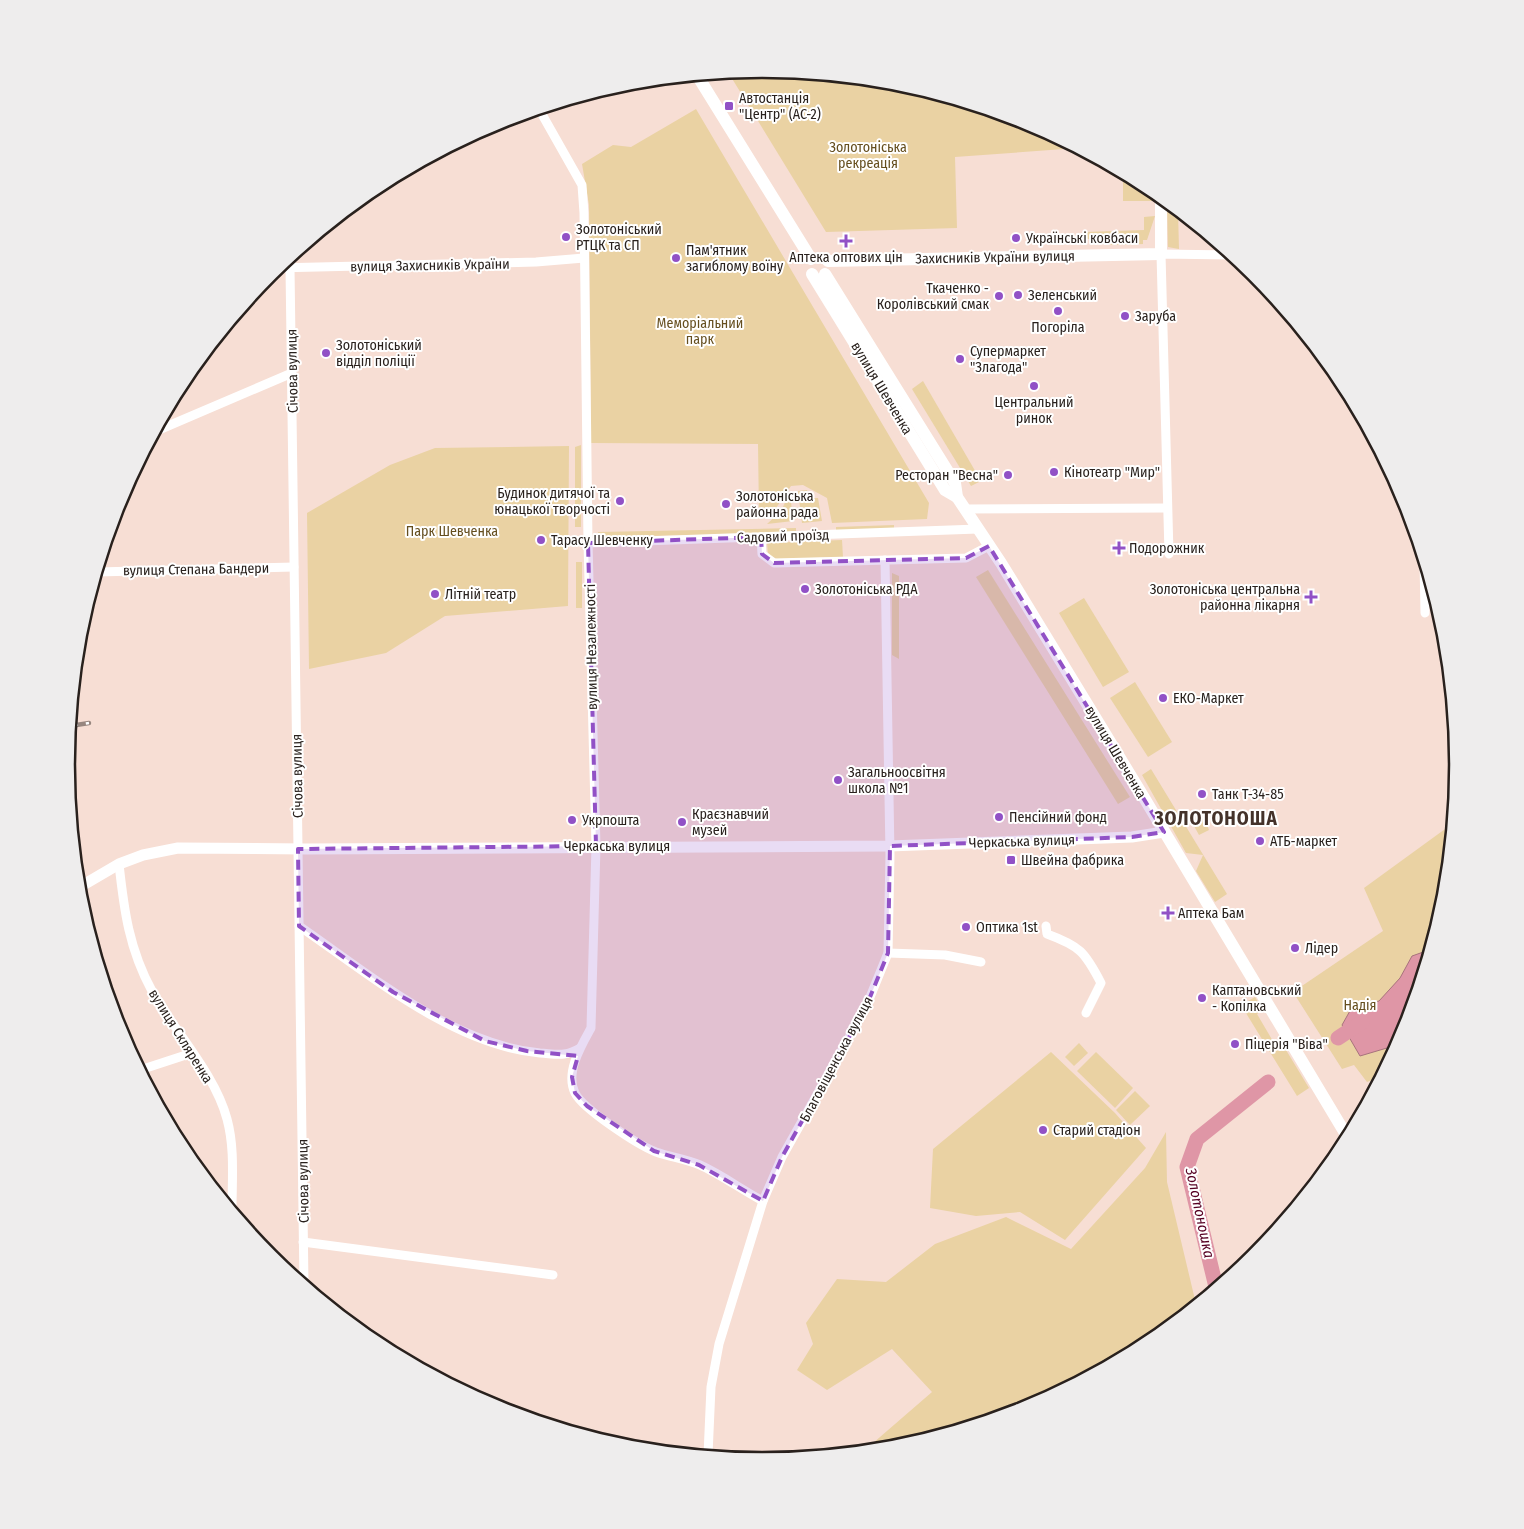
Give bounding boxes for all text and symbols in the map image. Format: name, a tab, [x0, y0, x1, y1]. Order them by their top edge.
place label: Автостанція "Центр" (АС-2)	[739, 90, 821, 123]
marker: Автостанція "Центр" (АС-2)	[723, 100, 735, 112]
park label: Золотоніська рекреація	[829, 139, 907, 172]
place label: Золотоніський РТЦК та СП	[576, 221, 662, 254]
place label: Українські ковбаси	[1025, 230, 1138, 247]
marker: Золотоніський РТЦК та СП	[560, 231, 572, 243]
marker: Українські ковбаси	[1010, 232, 1022, 244]
marker: Аптека оптових цін	[840, 235, 852, 247]
place label: Пам'ятник загиблому воїну	[686, 242, 784, 275]
street label: Захисників України вулиця	[915, 248, 1075, 267]
place label: Аптека оптових цін	[789, 249, 903, 266]
marker: Пам'ятник загиблому воїну	[670, 252, 682, 264]
street label: вулиця Захисників України	[350, 256, 510, 275]
place label: Ткаченко - Королівський смак	[877, 280, 989, 313]
place label: Зеленський	[1028, 287, 1097, 304]
marker: Зеленський	[1012, 289, 1024, 301]
marker: Ткаченко - Королівський смак	[993, 290, 1005, 302]
marker: Погоріла	[1052, 305, 1064, 317]
place label: Заруба	[1135, 308, 1176, 325]
marker: Заруба	[1119, 310, 1131, 322]
park label: Меморіальний парк	[657, 315, 743, 348]
place label: Погоріла	[1031, 319, 1085, 336]
street label: Січова вулиця	[283, 329, 302, 413]
place label: Золотоніський відділ поліції	[336, 337, 422, 370]
street label: вулиця Шевченка	[847, 339, 916, 438]
place label: Супермаркет "Злагода"	[970, 343, 1046, 376]
marker: Золотоніський відділ поліції	[320, 347, 332, 359]
marker: Супермаркет "Злагода"	[954, 353, 966, 365]
marker: Центральний ринок	[1028, 380, 1040, 392]
place label: Центральний ринок	[995, 394, 1073, 427]
place label: Кінотеатр "Мир"	[1064, 464, 1160, 481]
marker: Кінотеатр "Мир"	[1048, 466, 1060, 478]
place label: Ресторан "Весна"	[895, 467, 998, 484]
marker: Ресторан "Весна"	[1002, 469, 1014, 481]
place label: Будинок дитячої та юнацької творчості	[494, 485, 610, 518]
place label: Золотоніська районна рада	[736, 488, 818, 521]
marker: Будинок дитячої та юнацької творчості	[614, 495, 626, 507]
marker: Золотоніська районна рада	[720, 498, 732, 510]
park label: Парк Шевченка	[406, 523, 498, 540]
street label: Садовий проїзд	[736, 526, 830, 547]
place label: Тарасу Шевченку	[551, 532, 653, 549]
marker: Тарасу Шевченку	[535, 534, 547, 546]
place label: Подорожник	[1129, 540, 1205, 557]
marker: Подорожник	[1113, 542, 1125, 554]
street label: вулиця Степана Бандери	[123, 560, 269, 579]
place label: Золотоніська РДА	[815, 581, 918, 598]
place label: Золотоніська центральна районна лікарня	[1150, 581, 1300, 614]
marker: Золотоніська РДА	[799, 583, 811, 595]
street label: вулиця Незалежності	[582, 584, 601, 710]
place label: Літній театр	[445, 586, 516, 603]
marker: Літній театр	[429, 588, 441, 600]
marker: Золотоніська центральна районна лікарня	[1304, 590, 1318, 604]
place label: ЕКО-Маркет	[1173, 690, 1244, 707]
marker: ЕКО-Маркет	[1157, 692, 1169, 704]
street label: вулиця Шевченка	[1081, 703, 1150, 802]
street label: Січова вулиця	[288, 734, 307, 818]
place label: Загальноосвітня школа №1	[848, 764, 946, 797]
marker: Загальноосвітня школа №1	[832, 774, 844, 786]
place label: Танк Т-34-85	[1212, 786, 1284, 803]
marker: Танк Т-34-85	[1196, 788, 1208, 800]
place label: Краєзнавчий музей	[692, 806, 769, 839]
district label: ЗОЛОТОНОША	[1153, 807, 1278, 830]
place label: Пенсійний фонд	[1009, 809, 1107, 826]
marker: Пенсійний фонд	[993, 811, 1005, 823]
place label: Укрпошта	[581, 812, 639, 829]
marker: Укрпошта	[566, 814, 578, 826]
marker: Краєзнавчий музей	[676, 816, 688, 828]
street label: Черкаська вулиця	[969, 831, 1075, 852]
place label: АТБ-маркет	[1270, 833, 1338, 850]
marker: АТБ-маркет	[1254, 835, 1266, 847]
street label: Черкаська вулиця	[564, 838, 670, 855]
place label: Швейна фабрика	[1021, 852, 1124, 869]
marker: Швейна фабрика	[1005, 854, 1017, 866]
place label: Аптека Бам	[1178, 905, 1244, 922]
marker: Аптека Бам	[1162, 907, 1174, 919]
place label: Оптика 1st	[976, 919, 1038, 936]
marker: Оптика 1st	[960, 921, 972, 933]
place label: Лідер	[1305, 940, 1338, 957]
marker: Лідер	[1289, 942, 1301, 954]
place label: Каптановський - Копілка	[1212, 982, 1302, 1015]
street label: вулиця Скляренка	[145, 986, 216, 1087]
marker: Каптановський - Копілка	[1196, 992, 1208, 1004]
street label: Благовіщенська вулиця	[796, 994, 877, 1125]
park label: Надія	[1344, 997, 1376, 1014]
place label: Піцерія "Віва"	[1245, 1036, 1328, 1053]
marker: Піцерія "Віва"	[1229, 1038, 1241, 1050]
place label: Старий стадіон	[1053, 1122, 1141, 1139]
marker: Старий стадіон	[1037, 1124, 1049, 1136]
street label: Січова вулиця	[294, 1139, 313, 1223]
water label: Золотоношка	[1181, 1165, 1218, 1260]

